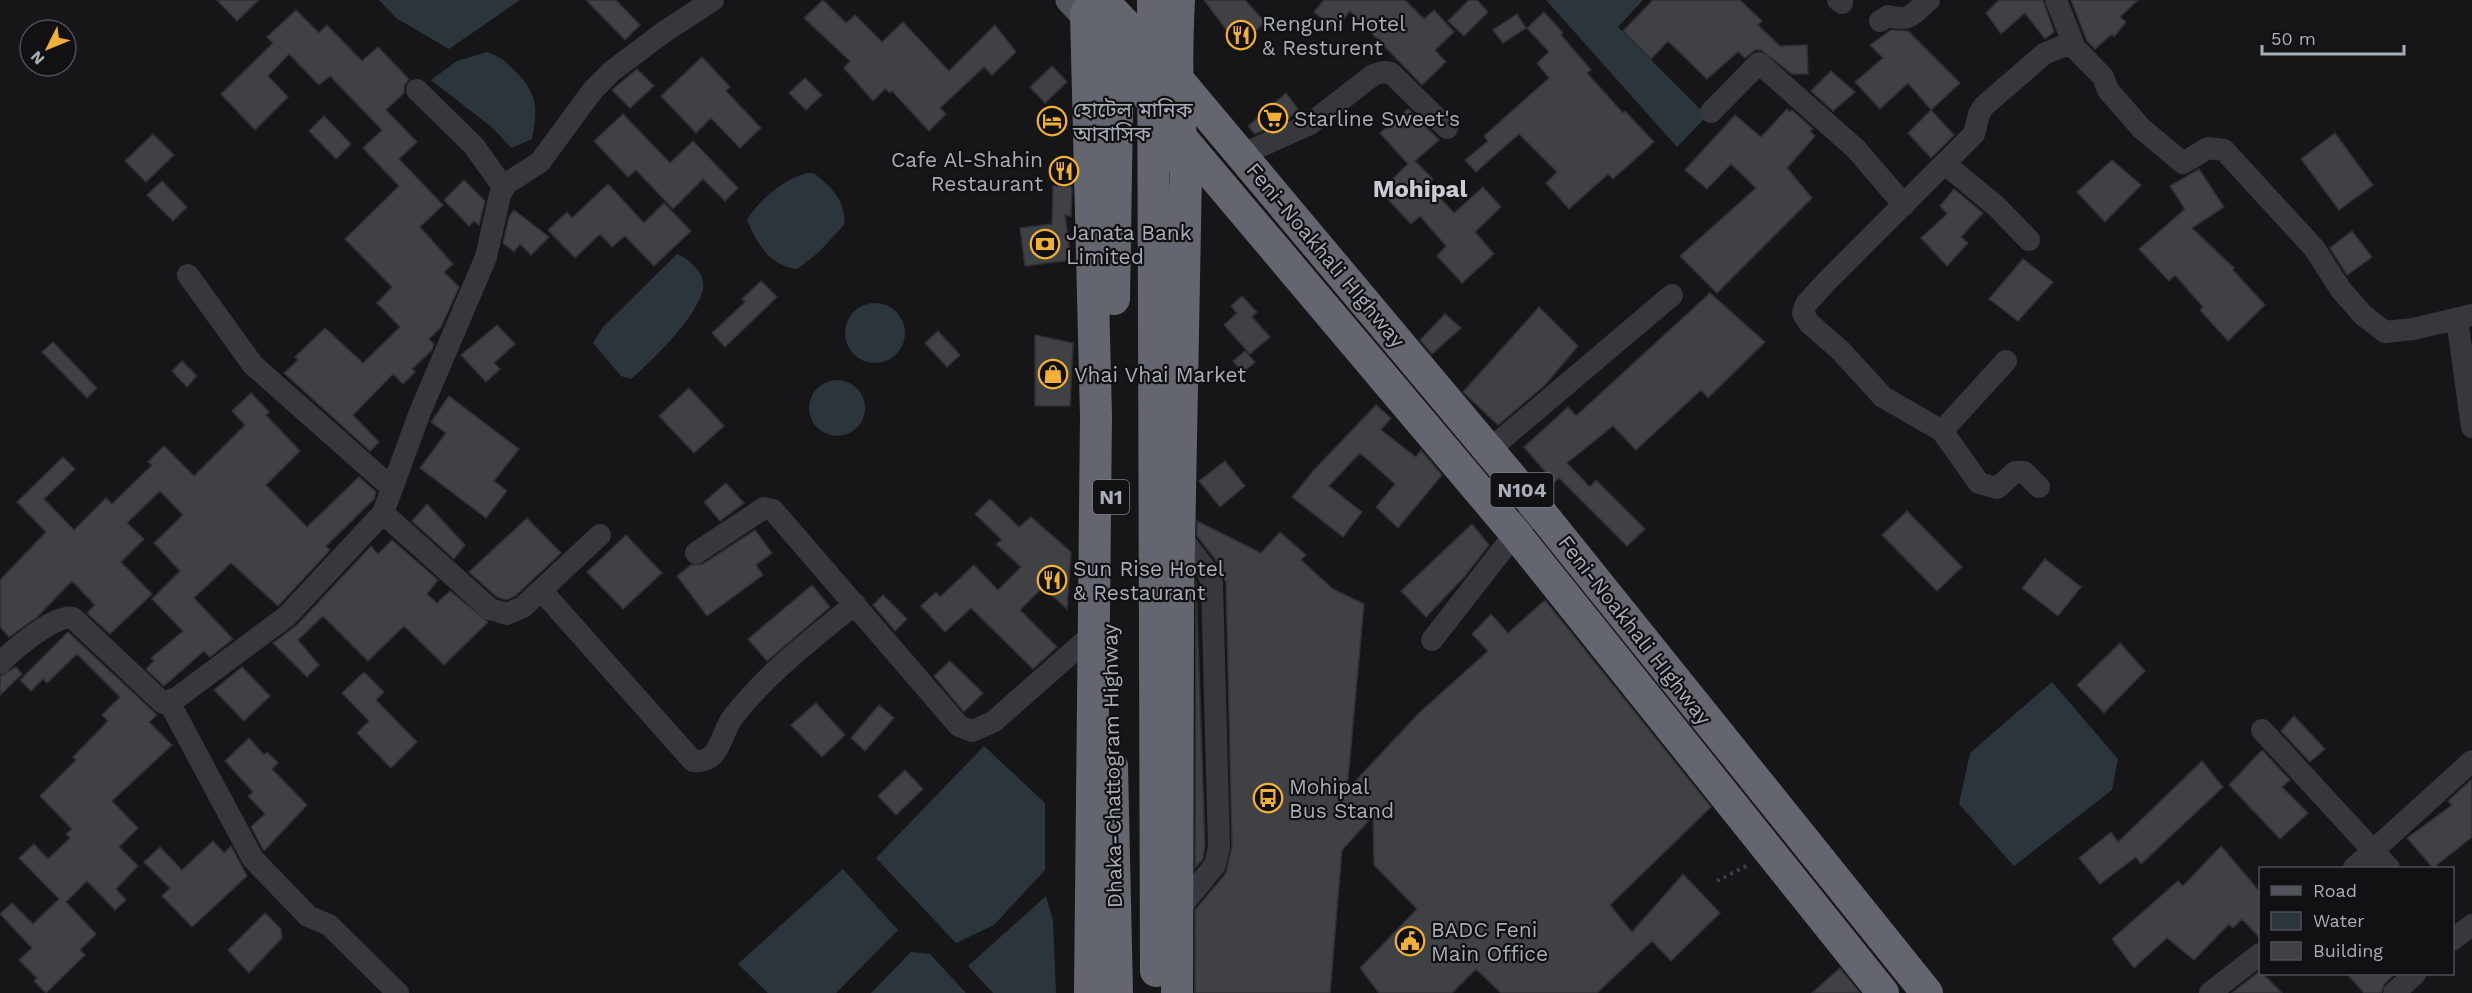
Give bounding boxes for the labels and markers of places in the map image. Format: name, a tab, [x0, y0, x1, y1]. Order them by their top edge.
place label: Renguni Hotel & Resturent	[1262, 11, 1406, 60]
restaurant icon: Renguni Hotel & Resturent	[1225, 19, 1257, 51]
place label: হোটেল মানিক আবাসিক	[1072, 97, 1194, 146]
supermarket icon: Starline Sweet's	[1257, 102, 1289, 134]
hotel icon: হোটেল মানিক আবাসিক	[1036, 105, 1068, 137]
place label: Starline Sweet's	[1294, 106, 1460, 131]
place label: Cafe Al-Shahin Restaurant	[891, 147, 1043, 196]
restaurant icon: Cafe Al-Shahin Restaurant	[1048, 155, 1080, 187]
place label: Janata Bank Limited	[1066, 220, 1192, 269]
bank icon: Janata Bank Limited	[1029, 228, 1061, 260]
shop icon: Vhai Vhai Market	[1037, 358, 1069, 390]
place label: Vhai Vhai Market	[1074, 362, 1246, 387]
place label: Sun Rise Hotel & Restaurant	[1073, 556, 1225, 605]
restaurant icon: Sun Rise Hotel & Restaurant	[1036, 564, 1068, 596]
place label: Mohipal Bus Stand	[1289, 774, 1394, 823]
bus stop icon: Mohipal Bus Stand	[1252, 782, 1284, 814]
place label: BADC Feni Main Office	[1431, 917, 1548, 966]
public building icon: BADC Feni Main Office	[1394, 925, 1426, 957]

